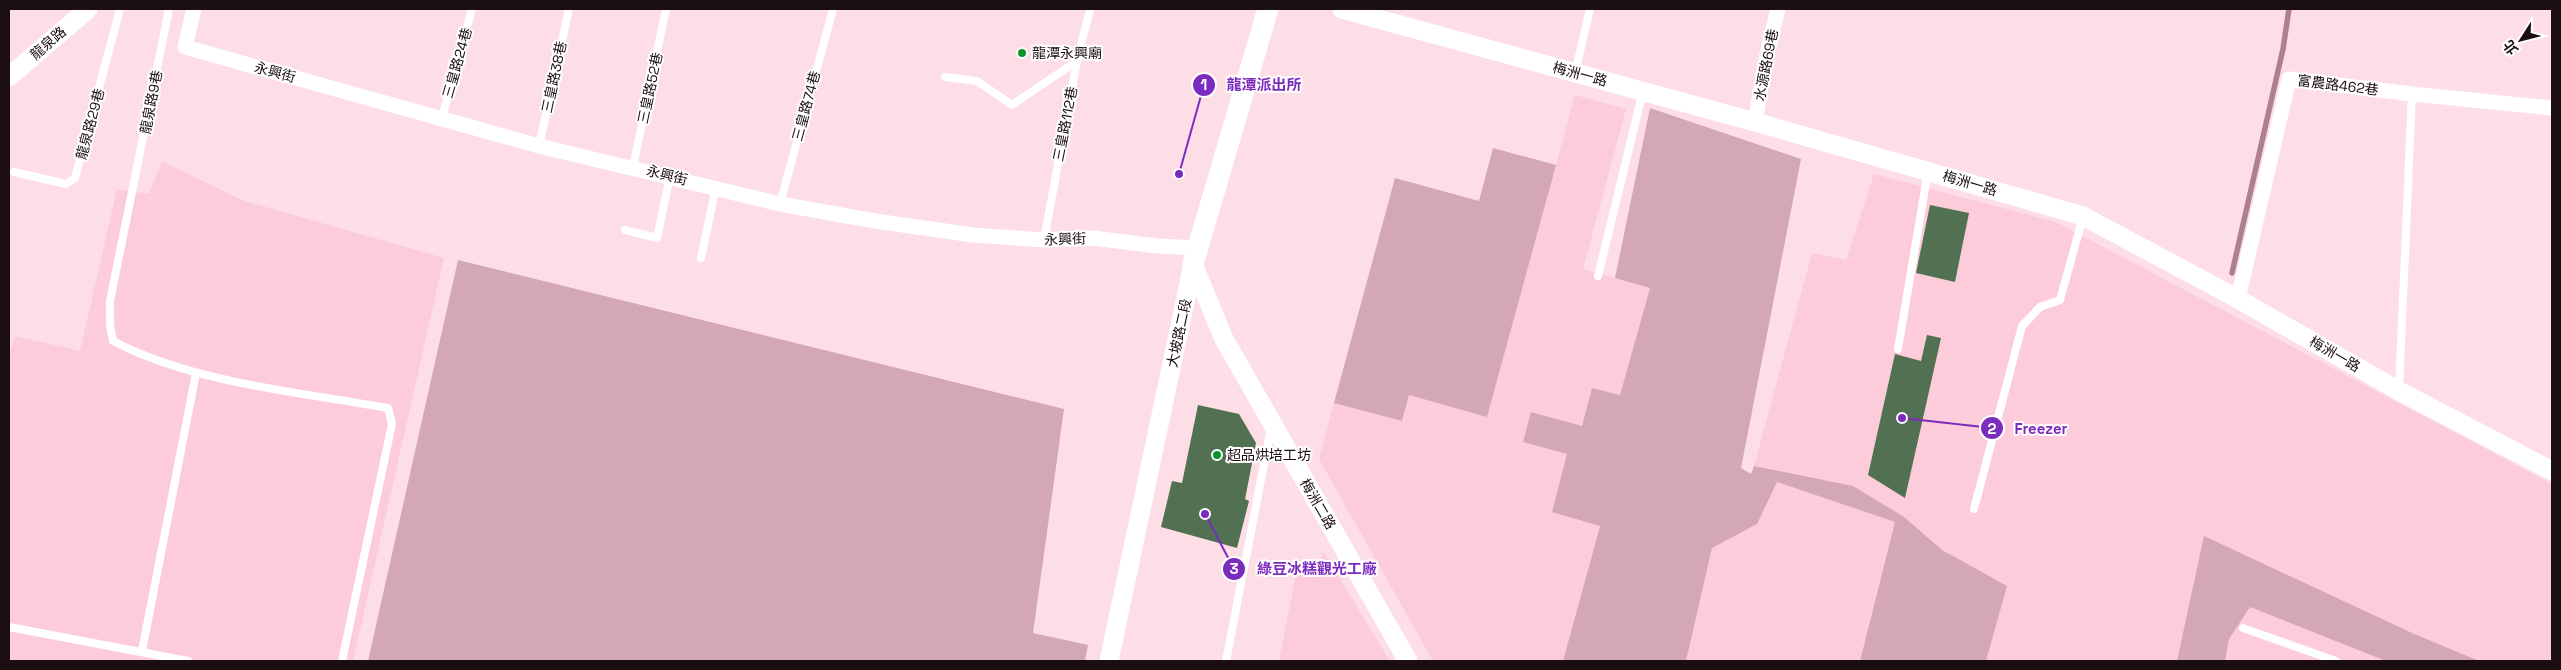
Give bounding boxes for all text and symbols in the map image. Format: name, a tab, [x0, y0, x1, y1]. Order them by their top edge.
north arrow	[2496, 15, 2546, 65]
street label: 龍泉路	[26, 22, 70, 64]
street label: 三皇路24巷	[438, 26, 476, 100]
street label: 水源路69巷	[1750, 27, 1782, 103]
text: 北	[2499, 37, 2522, 59]
street label: 三皇路38巷	[538, 39, 570, 115]
place label: 龍潭永興廟	[1032, 44, 1102, 62]
marker: 龍潭永興廟	[1016, 47, 1028, 59]
street label: 三皇路52巷	[634, 51, 666, 125]
street label: 永興街	[252, 58, 298, 86]
street label: 梅洲一路	[1551, 58, 1609, 90]
street label: 龍泉路9巷	[136, 69, 166, 135]
street label: 三皇路74巷	[788, 69, 824, 143]
callout: 龍潭派出所	[1191, 70, 1311, 100]
street label: 富農路462巷	[2296, 71, 2380, 99]
text: 1	[1201, 75, 1207, 94]
text: 龍潭派出所	[1226, 75, 1302, 94]
street label: 三皇路112巷	[1049, 85, 1081, 163]
street label: 龍泉路29巷	[72, 86, 108, 162]
street label: 永興街	[644, 161, 690, 189]
street label: 梅洲一路	[1941, 167, 1999, 199]
street label: 永興街	[1044, 229, 1086, 249]
street label: 大坡路二段	[1163, 297, 1195, 369]
street label: 梅洲一路	[2306, 332, 2364, 376]
callout: Freezer	[1980, 413, 2078, 443]
text: 2	[1988, 419, 1997, 438]
text: Freezer	[2014, 419, 2068, 438]
place label: 超品烘培工坊	[1227, 446, 1311, 464]
marker: 超品烘培工坊	[1211, 449, 1223, 461]
street label: 梅洲二路	[1296, 475, 1340, 533]
callout: 綠豆冰糕觀光工廠	[1222, 554, 1387, 584]
text: 3	[1229, 559, 1239, 578]
text: 綠豆冰糕觀光工廠	[1257, 559, 1377, 578]

